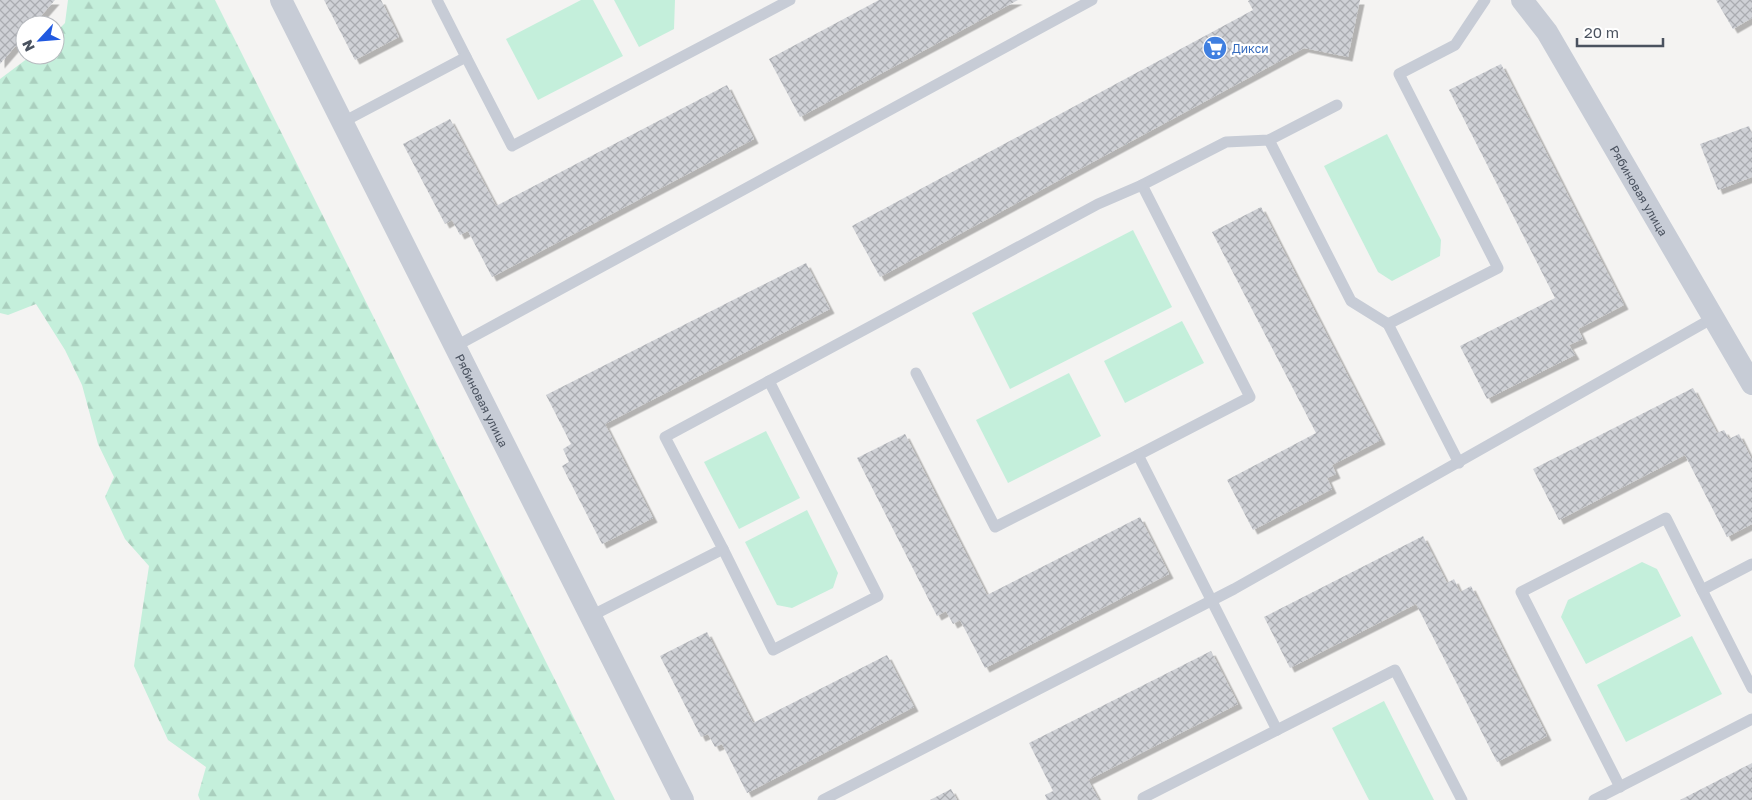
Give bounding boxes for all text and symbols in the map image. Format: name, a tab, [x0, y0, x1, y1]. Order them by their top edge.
north arrow	[15, 15, 65, 65]
scale bar	[1577, 15, 1663, 47]
text: 20 m	[1584, 23, 1619, 41]
supermarket icon: Дикси	[1202, 35, 1228, 61]
text: N	[18, 37, 38, 54]
place label: Дикси	[1232, 41, 1269, 56]
street label: Рябиновая улица	[1607, 142, 1672, 238]
street label: Рябиновая улица	[452, 351, 512, 449]

